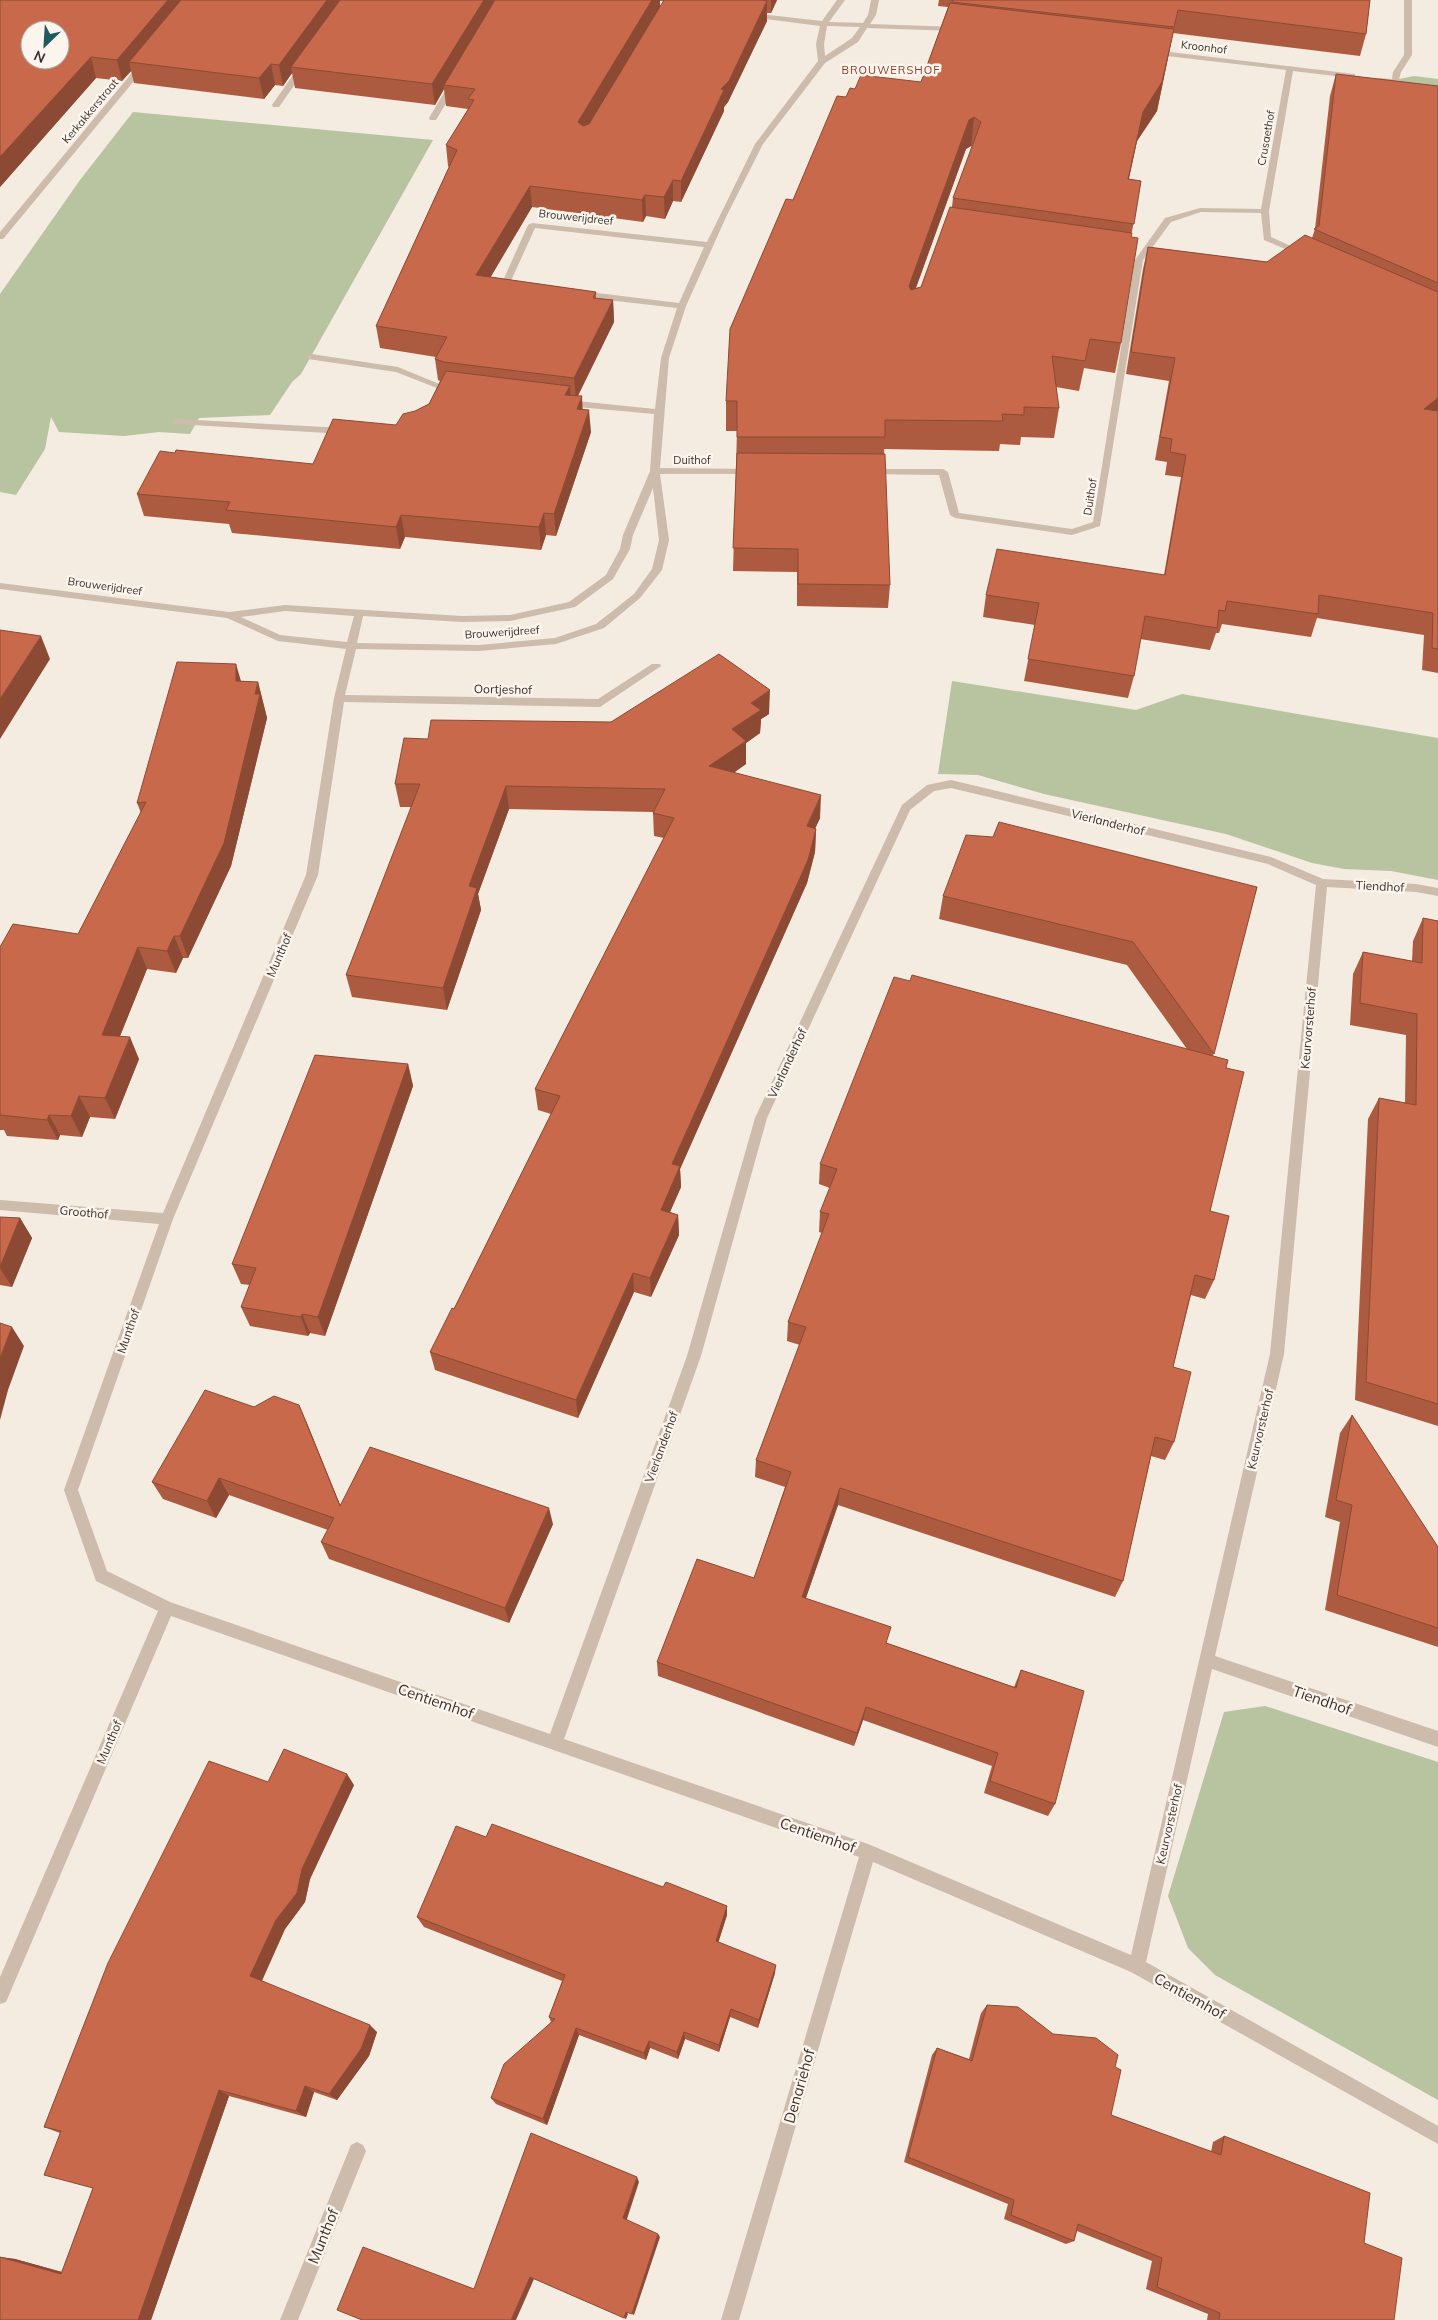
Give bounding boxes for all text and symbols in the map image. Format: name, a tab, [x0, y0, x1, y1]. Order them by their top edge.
north arrow	[20, 20, 70, 70]
street label: Kroonhof	[1180, 37, 1228, 57]
text: N	[31, 46, 48, 67]
district label: BROUWERSHOF	[842, 63, 940, 77]
street label: Kerkakkerstraat	[59, 76, 121, 146]
street label: Crusaethof	[1254, 109, 1278, 167]
street label: Brouwerijdreef	[538, 206, 614, 228]
street label: Duithof	[673, 453, 711, 467]
street label: Duithof	[1080, 477, 1100, 517]
street label: Brouwerijdreef	[67, 574, 143, 598]
street label: Brouwerijdreef	[464, 622, 540, 642]
street label: Oortjeshof	[474, 681, 533, 697]
street label: Vierlanderhof	[1070, 806, 1147, 839]
street label: Tiendhof	[1355, 877, 1406, 895]
street label: Munthof	[263, 930, 295, 979]
street label: Keurvorsterhof	[1297, 986, 1319, 1069]
street label: Vierlanderhof	[764, 1025, 810, 1100]
street label: Groothof	[59, 1202, 110, 1222]
street label: Munthof	[113, 1306, 143, 1355]
street label: Keurvorsterhof	[1243, 1387, 1277, 1471]
street label: Vierlanderhof	[641, 1408, 681, 1485]
street label: Centiemhof	[395, 1679, 477, 1723]
street label: Tiendhof	[1290, 1681, 1355, 1719]
street label: Munthof	[93, 1717, 125, 1766]
street label: Keurvorsterhof	[1152, 1782, 1186, 1866]
street label: Centiemhof	[777, 1813, 859, 1857]
street label: Centiemhof	[1151, 1968, 1230, 2024]
street label: Denariehof	[779, 2046, 819, 2125]
street label: Munthof	[303, 2205, 343, 2266]

